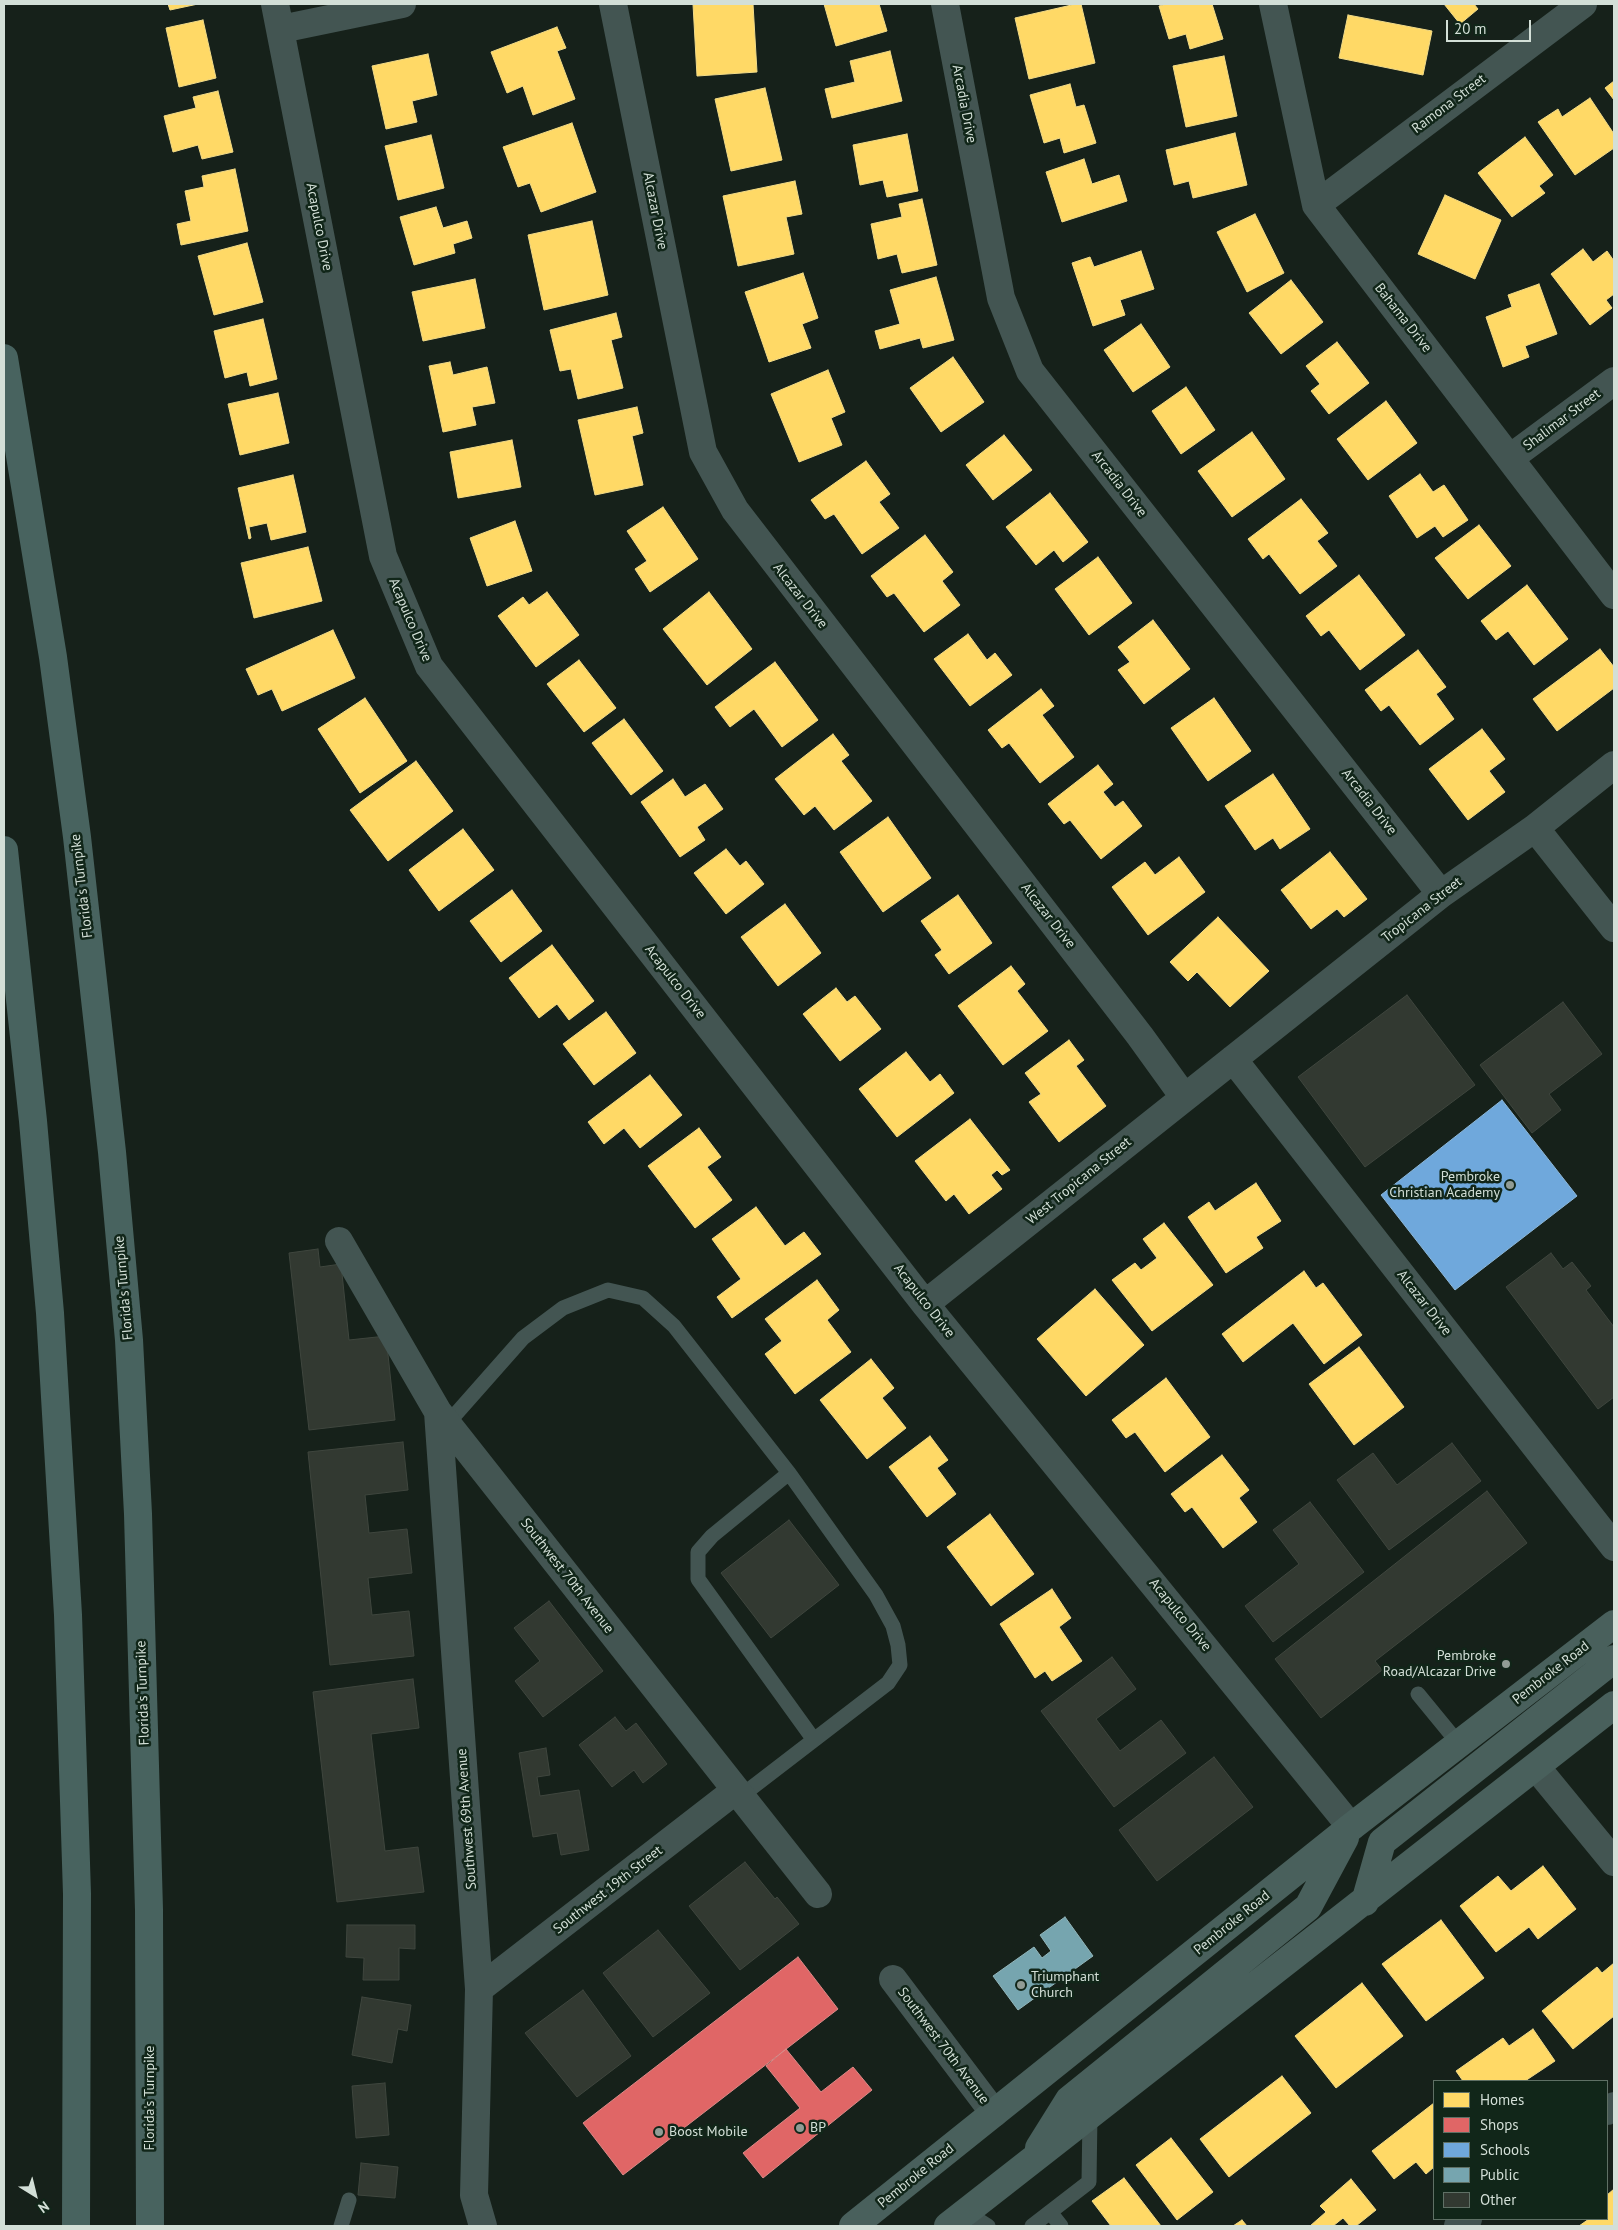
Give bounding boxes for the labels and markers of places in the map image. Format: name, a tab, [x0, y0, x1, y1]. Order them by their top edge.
place label: Pembroke Christian Academy	[1389, 1169, 1500, 1202]
marker: Pembroke Christian Academy	[1504, 1179, 1516, 1191]
place label: Pembroke Road/Alcazar Drive	[1383, 1648, 1496, 1680]
marker: Pembroke Road/Alcazar Drive	[1500, 1658, 1512, 1670]
place label: Triumphant Church	[1031, 1969, 1099, 2001]
marker: Triumphant Church	[1015, 1979, 1027, 1991]
place label: BP	[810, 2120, 826, 2136]
marker: BP	[794, 2122, 806, 2134]
place label: Boost Mobile	[669, 2124, 748, 2140]
marker: Boost Mobile	[653, 2126, 665, 2138]

